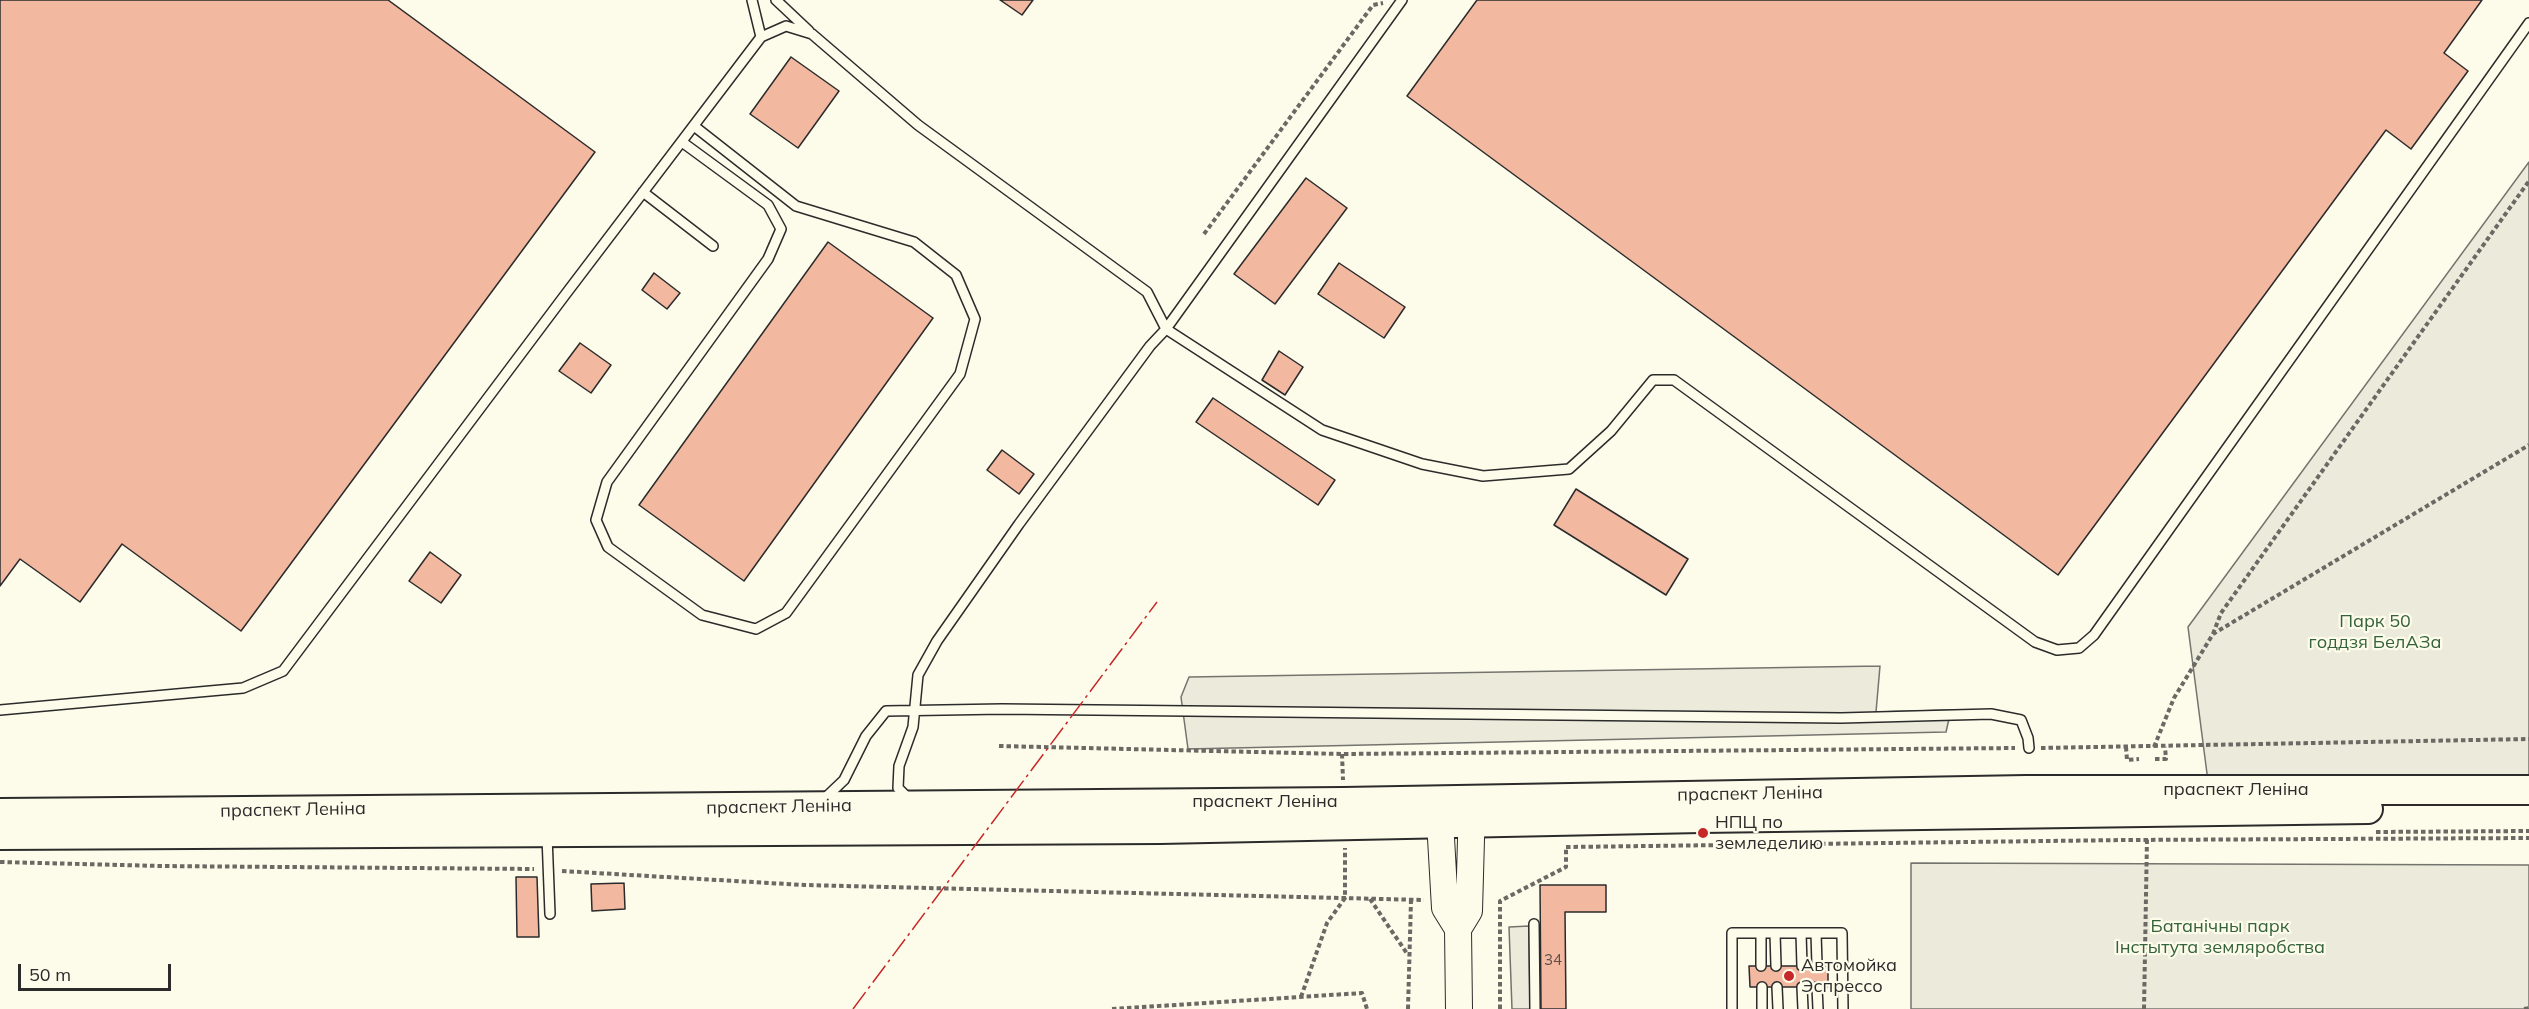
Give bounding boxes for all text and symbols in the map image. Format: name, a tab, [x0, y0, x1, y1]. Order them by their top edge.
park label: Парк 50 годдзя БелАЗа	[2309, 611, 2441, 654]
street label: праспект Леніна	[2163, 779, 2309, 801]
street label: праспект Леніна	[1677, 782, 1823, 806]
street label: праспект Леніна	[1192, 791, 1338, 813]
street label: праспект Леніна	[706, 795, 852, 819]
street label: праспект Леніна	[220, 798, 366, 822]
place label: НПЦ по земледелию	[1715, 812, 1823, 854]
marker: НПЦ по земледелию	[1696, 826, 1710, 840]
park label: Батанічны парк Інстытута земляробства	[2115, 916, 2325, 958]
house number: 34	[1544, 951, 1562, 969]
scale bar	[21, 952, 174, 990]
place label: Автомойка Эспрессо	[1801, 955, 1897, 998]
text: 50 m	[29, 963, 71, 986]
marker: Автомойка Эспрессо	[1782, 969, 1796, 983]

